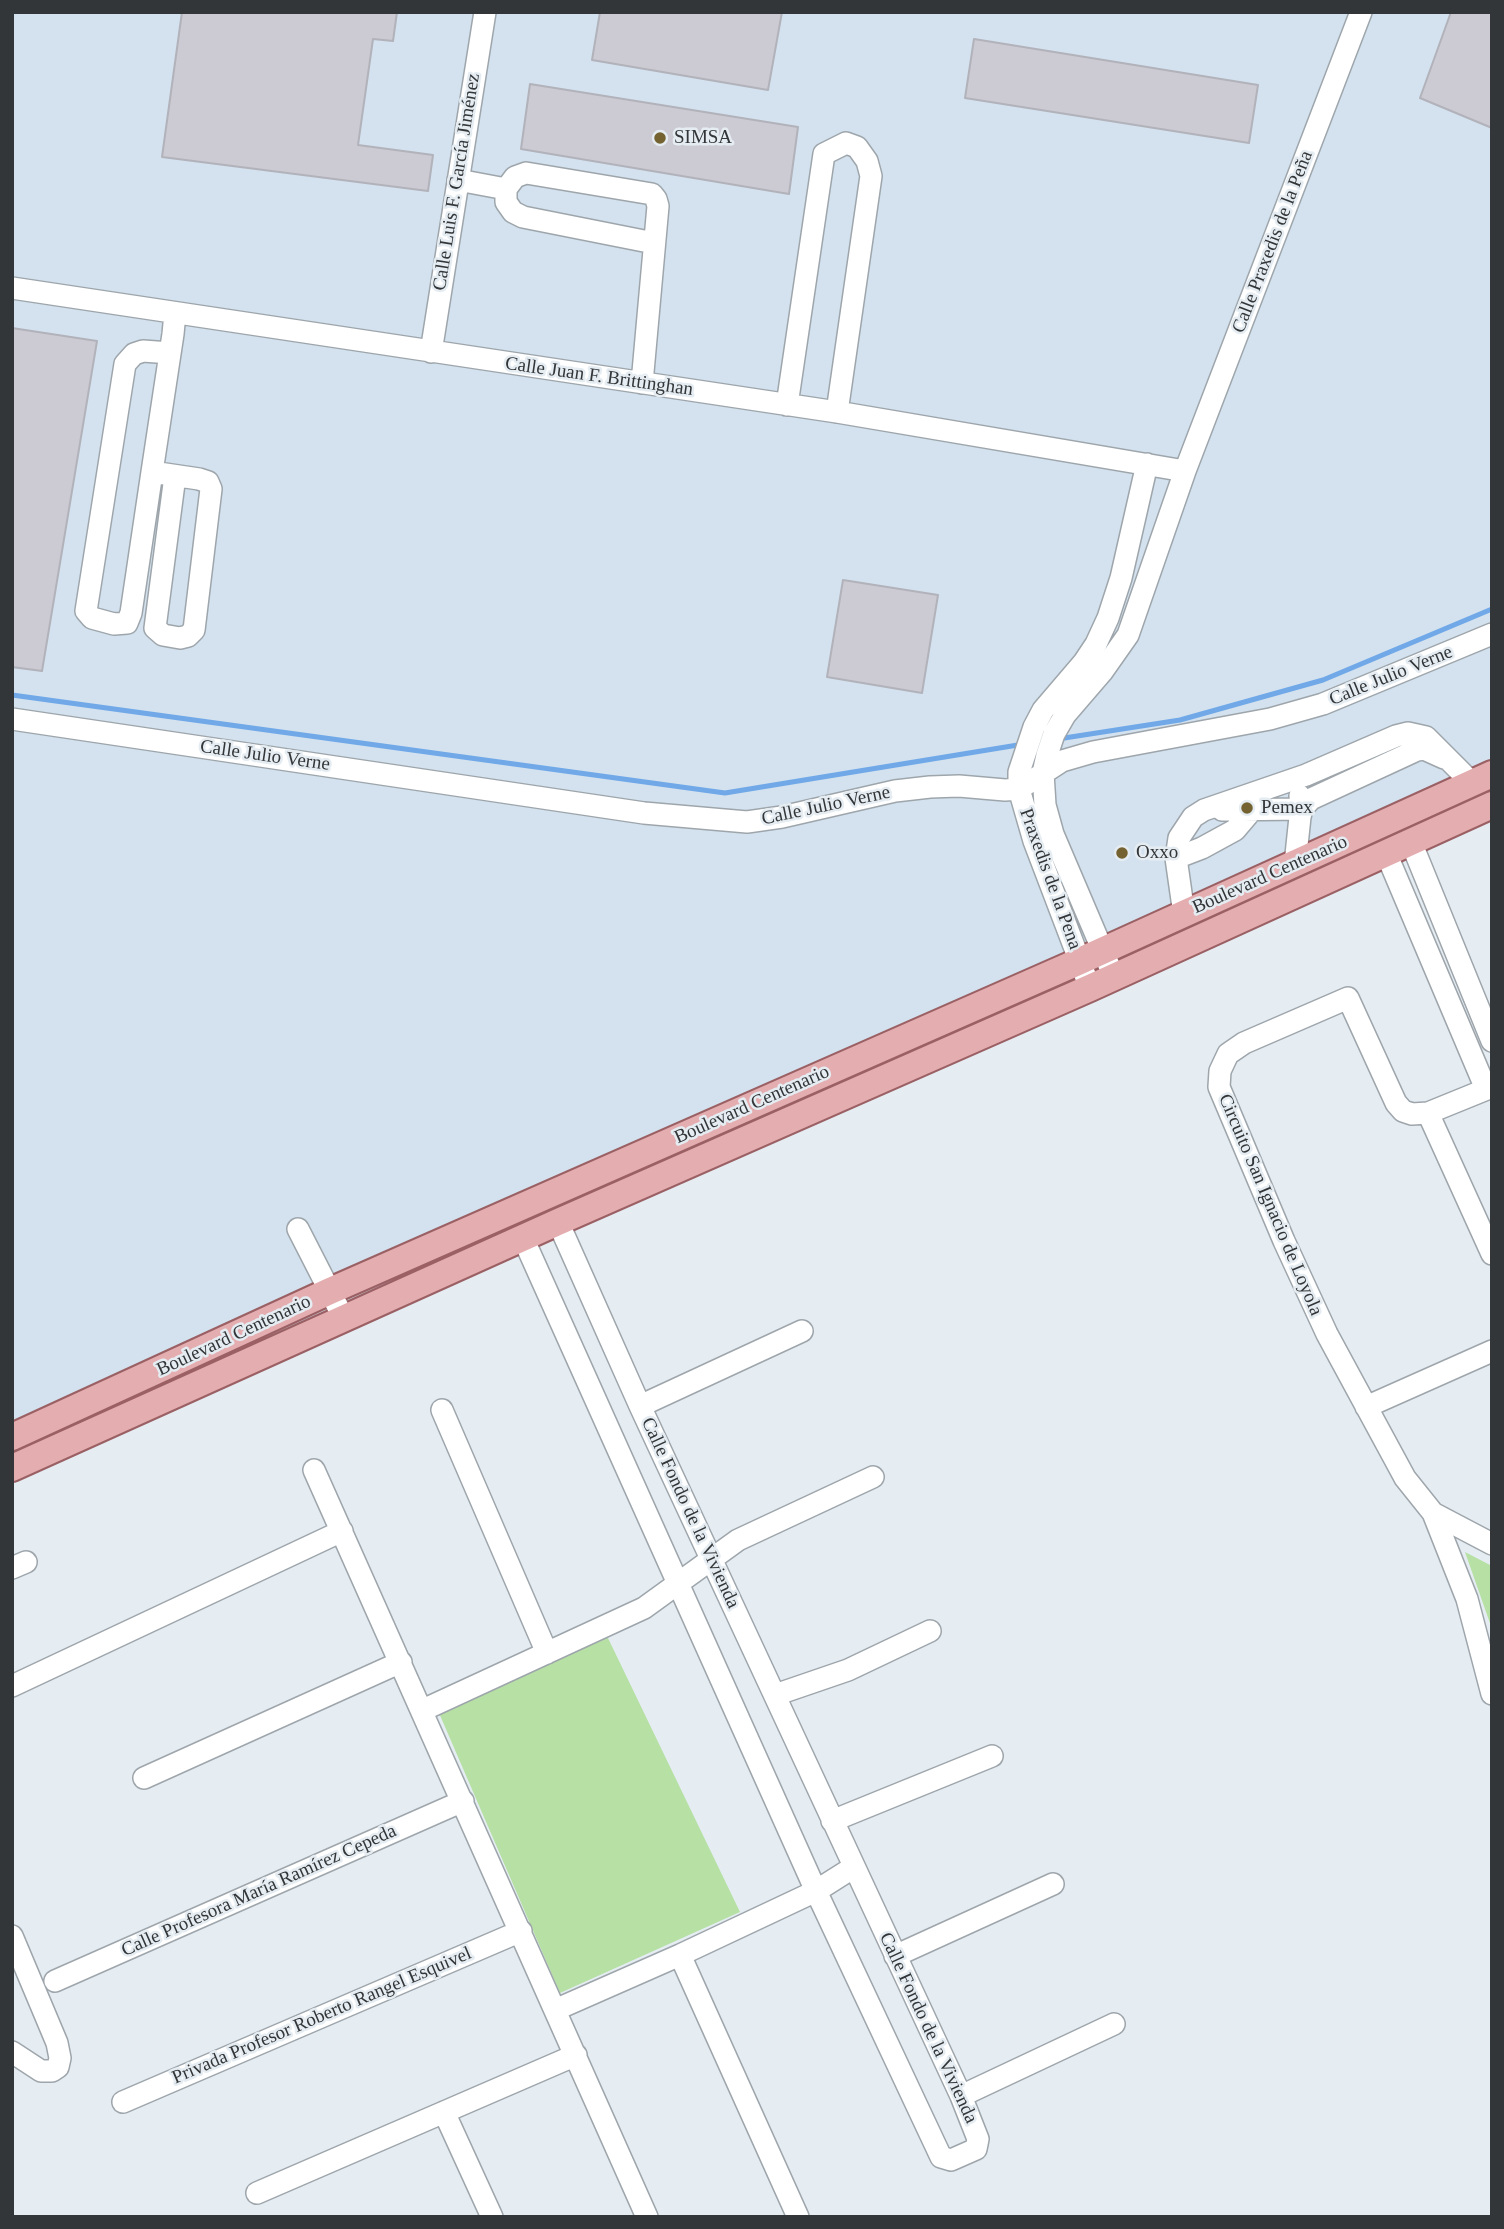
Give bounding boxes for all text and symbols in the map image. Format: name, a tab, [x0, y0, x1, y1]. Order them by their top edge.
street label: Calle Luis F. García Jiménez	[429, 72, 485, 292]
place label: SIMSA	[674, 127, 732, 149]
marker: SIMSA	[652, 130, 668, 146]
street label: Calle Praxedis de la Peña	[1228, 148, 1318, 336]
street label: Calle Juan F. Brittinghan	[504, 353, 694, 401]
street label: Calle Julio Verne	[1326, 641, 1456, 711]
street label: Calle Julio Verne	[199, 736, 331, 776]
street label: Calle Julio Verne	[760, 781, 892, 831]
place label: Pemex	[1261, 797, 1313, 819]
marker: Pemex	[1239, 800, 1255, 816]
street label: Praxedis de la Pena	[1014, 805, 1086, 953]
street label: Boulevard Centenario	[1189, 831, 1351, 919]
place label: Oxxo	[1136, 842, 1178, 864]
marker: Oxxo	[1114, 845, 1130, 861]
street label: Boulevard Centenario	[671, 1061, 833, 1149]
street label: Circuito San Ignacio de Loyola	[1213, 1091, 1327, 1319]
street label: Boulevard Centenario	[153, 1290, 315, 1382]
street label: Calle Fondo de la Vivienda	[636, 1414, 744, 1612]
street label: Calle Profesora María Ramírez Cepeda	[118, 1820, 400, 1962]
street label: Calle Fondo de la Vivienda	[874, 1929, 982, 2127]
street label: Privada Profesor Roberto Rangel Esquivel	[169, 1942, 475, 2090]

